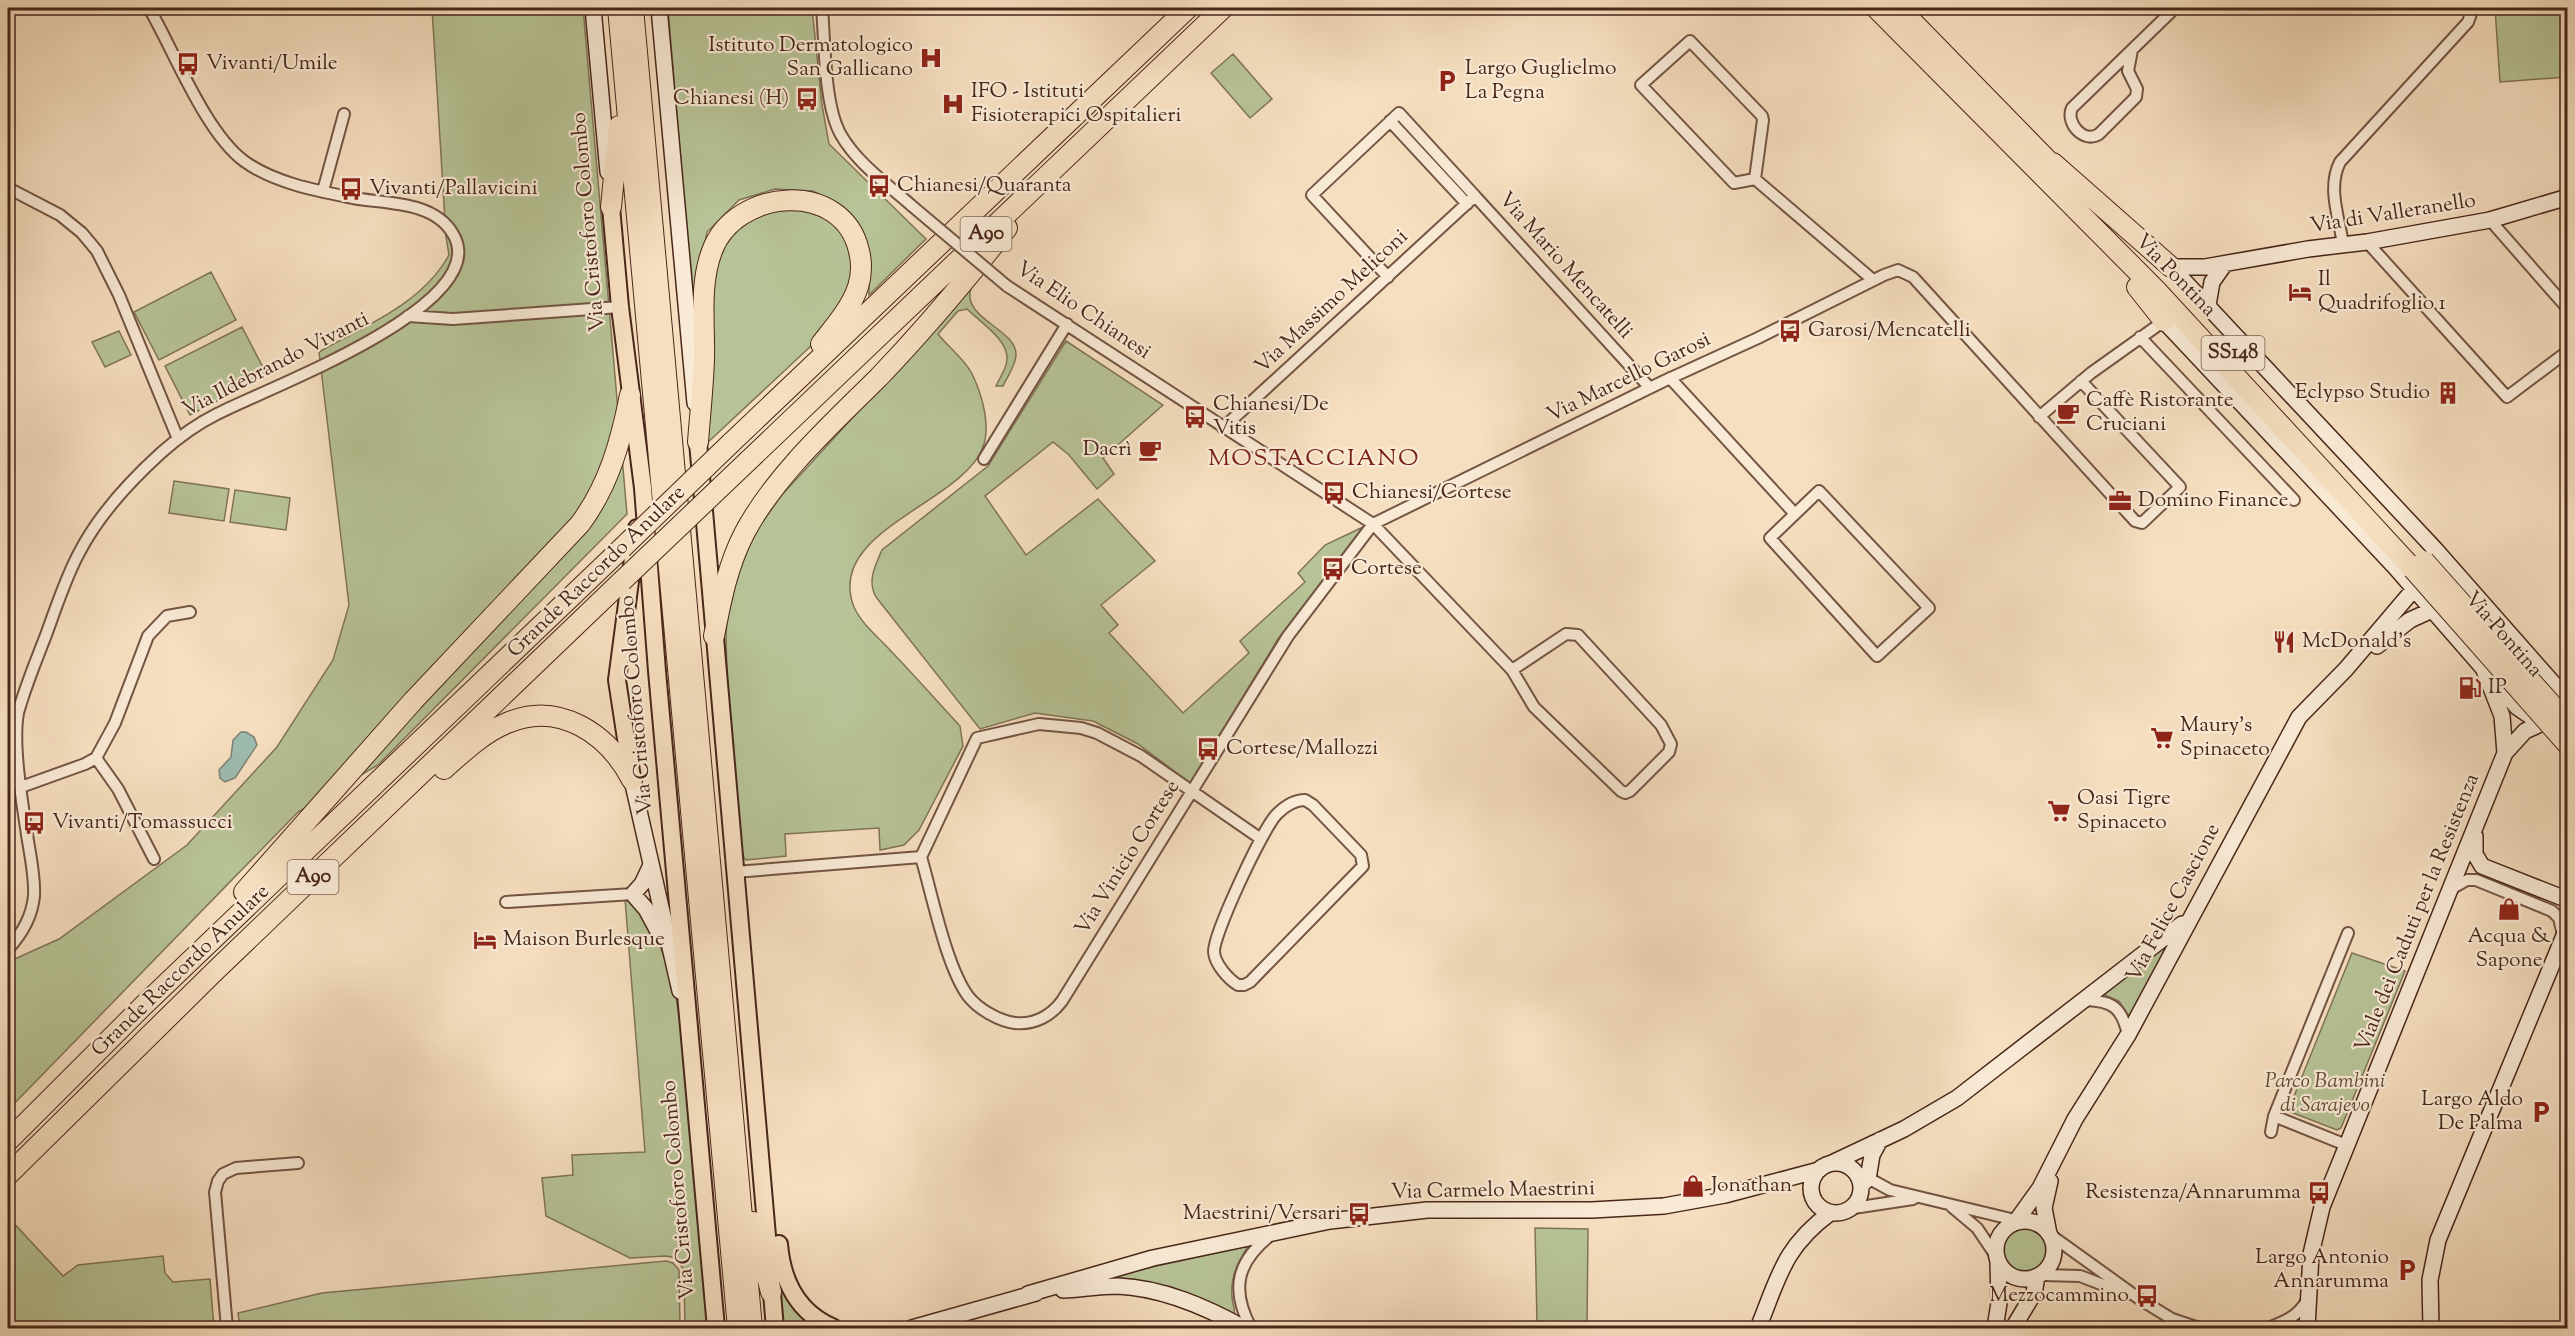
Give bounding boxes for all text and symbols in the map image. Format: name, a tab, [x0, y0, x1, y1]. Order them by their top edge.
place label: Istituto Dermatologico San Gallicano	[708, 31, 913, 85]
hospital icon: Istituto Dermatologico San Gallicano	[918, 45, 944, 71]
place label: Vivanti/Umile	[206, 49, 338, 79]
bus stop icon: Vivanti/Umile	[175, 51, 201, 77]
place label: Largo Guglielmo La Pegna	[1465, 54, 1616, 108]
parking icon: Largo Guglielmo La Pegna	[1434, 68, 1460, 94]
place label: IFO - Istituti Fisioterapici Ospitalieri	[971, 77, 1181, 131]
place label: Chianesi (H)	[673, 84, 789, 114]
bus stop icon: Chianesi (H)	[794, 86, 820, 112]
hospital icon: IFO - Istituti Fisioterapici Ospitalieri	[940, 91, 966, 117]
street label: Via Cristoforo Colombo	[564, 111, 614, 333]
place label: Chianesi/Quaranta	[897, 171, 1072, 201]
bus stop icon: Chianesi/Quaranta	[866, 173, 892, 199]
place label: Vivanti/Pallavicini	[369, 174, 538, 204]
bus stop icon: Vivanti/Pallavicini	[338, 176, 364, 202]
street label: Via Mario Mencatelli	[1491, 186, 1639, 346]
street label: Via di Valleranello	[2308, 186, 2478, 242]
road number: A90	[960, 217, 1012, 251]
street label: Via Massimo Meliconi	[1249, 223, 1415, 381]
street label: Via Pontina	[2127, 228, 2223, 325]
street label: Via Elio Chianesi	[1009, 255, 1157, 367]
place label: Il Quadrifoglio 1	[2318, 265, 2446, 319]
hotel icon: Il Quadrifoglio 1	[2287, 279, 2313, 305]
street label: Via Ildebrando Vivanti	[177, 305, 375, 425]
place label: Garosi/Mencatelli	[1808, 316, 1971, 346]
bus stop icon: Garosi/Mencatelli	[1777, 318, 1803, 344]
street label: Via Marcello Garosi	[1542, 325, 1716, 431]
road number: SS148	[2202, 336, 2264, 370]
place label: Eclypso Studio	[2295, 378, 2430, 408]
building icon: Eclypso Studio	[2435, 380, 2461, 406]
place label: Caffè Ristorante Cruciani	[2086, 386, 2234, 440]
place label: Chianesi/De Vitis	[1213, 390, 1329, 444]
cafe icon: Caffè Ristorante Cruciani	[2055, 400, 2081, 426]
bus stop icon: Chianesi/De Vitis	[1182, 404, 1208, 430]
place label: Dacrì	[1083, 435, 1132, 465]
cafe icon: Dacrì	[1137, 437, 1163, 463]
district label: MOSTACCIANO	[1208, 442, 1420, 476]
place label: Chianesi/Cortese	[1352, 478, 1512, 508]
street label: Grande Raccordo Anulare	[501, 479, 693, 665]
bus stop icon: Chianesi/Cortese	[1321, 480, 1347, 506]
place label: Domino Finance	[2138, 486, 2288, 516]
office icon: Domino Finance	[2107, 488, 2133, 514]
place label: Cortese	[1351, 554, 1422, 584]
bus stop icon: Cortese	[1320, 556, 1346, 582]
street label: Via Pontina	[2457, 585, 2549, 685]
street label: Via Cristoforo Colombo	[612, 594, 662, 816]
place label: McDonald's	[2302, 627, 2411, 657]
restaurant icon: McDonald's	[2271, 629, 2297, 655]
place label: IP	[2488, 673, 2507, 703]
fuel station icon: IP	[2457, 675, 2483, 701]
place label: Maury's Spinaceto	[2180, 711, 2270, 765]
supermarket icon: Maury's Spinaceto	[2149, 725, 2175, 751]
place label: Cortese/Mallozzi	[1226, 734, 1378, 764]
bus stop icon: Cortese/Mallozzi	[1195, 736, 1221, 762]
street label: Viale dei Caduti per la Resistenza	[2348, 769, 2488, 1057]
street label: Via Vinicio Cortese	[1068, 775, 1188, 941]
place label: Oasi Tigre Spinaceto	[2077, 784, 2171, 838]
supermarket icon: Oasi Tigre Spinaceto	[2046, 798, 2072, 824]
place label: Vivanti/Tomassucci	[52, 808, 233, 838]
bus stop icon: Vivanti/Tomassucci	[21, 810, 47, 836]
street label: Via Felice Cascione	[2120, 818, 2228, 988]
road number: A90	[288, 860, 338, 894]
street label: Grande Raccordo Anulare	[85, 878, 277, 1064]
shop icon: Acqua & Sapone	[2496, 896, 2522, 922]
place label: Acqua & Sapone	[2467, 922, 2551, 976]
place label: Maison Burlesque	[503, 925, 665, 955]
hotel icon: Maison Burlesque	[472, 927, 498, 953]
park label: Parco Bambini di Sarajevo	[2265, 1067, 2385, 1121]
street label: Via Cristoforo Colombo	[654, 1079, 704, 1301]
place label: Largo Aldo De Palma	[2421, 1085, 2523, 1139]
parking icon: Largo Aldo De Palma	[2528, 1099, 2554, 1125]
place label: Jonathan	[1710, 1171, 1792, 1201]
shop icon: Jonathan	[1680, 1173, 1706, 1199]
street label: Via Carmelo Maestrini	[1391, 1174, 1595, 1208]
place label: Resistenza/Annarumma	[2085, 1178, 2301, 1208]
bus stop icon: Resistenza/Annarumma	[2306, 1180, 2332, 1206]
place label: Maestrini/Versari	[1183, 1199, 1341, 1229]
bus stop icon: Maestrini/Versari	[1346, 1201, 1372, 1227]
place label: Largo Antonio Annarumma	[2255, 1243, 2389, 1297]
parking icon: Largo Antonio Annarumma	[2394, 1257, 2420, 1283]
place label: Mezzocammino	[1989, 1281, 2129, 1311]
bus stop icon: Mezzocammino	[2134, 1283, 2160, 1309]

